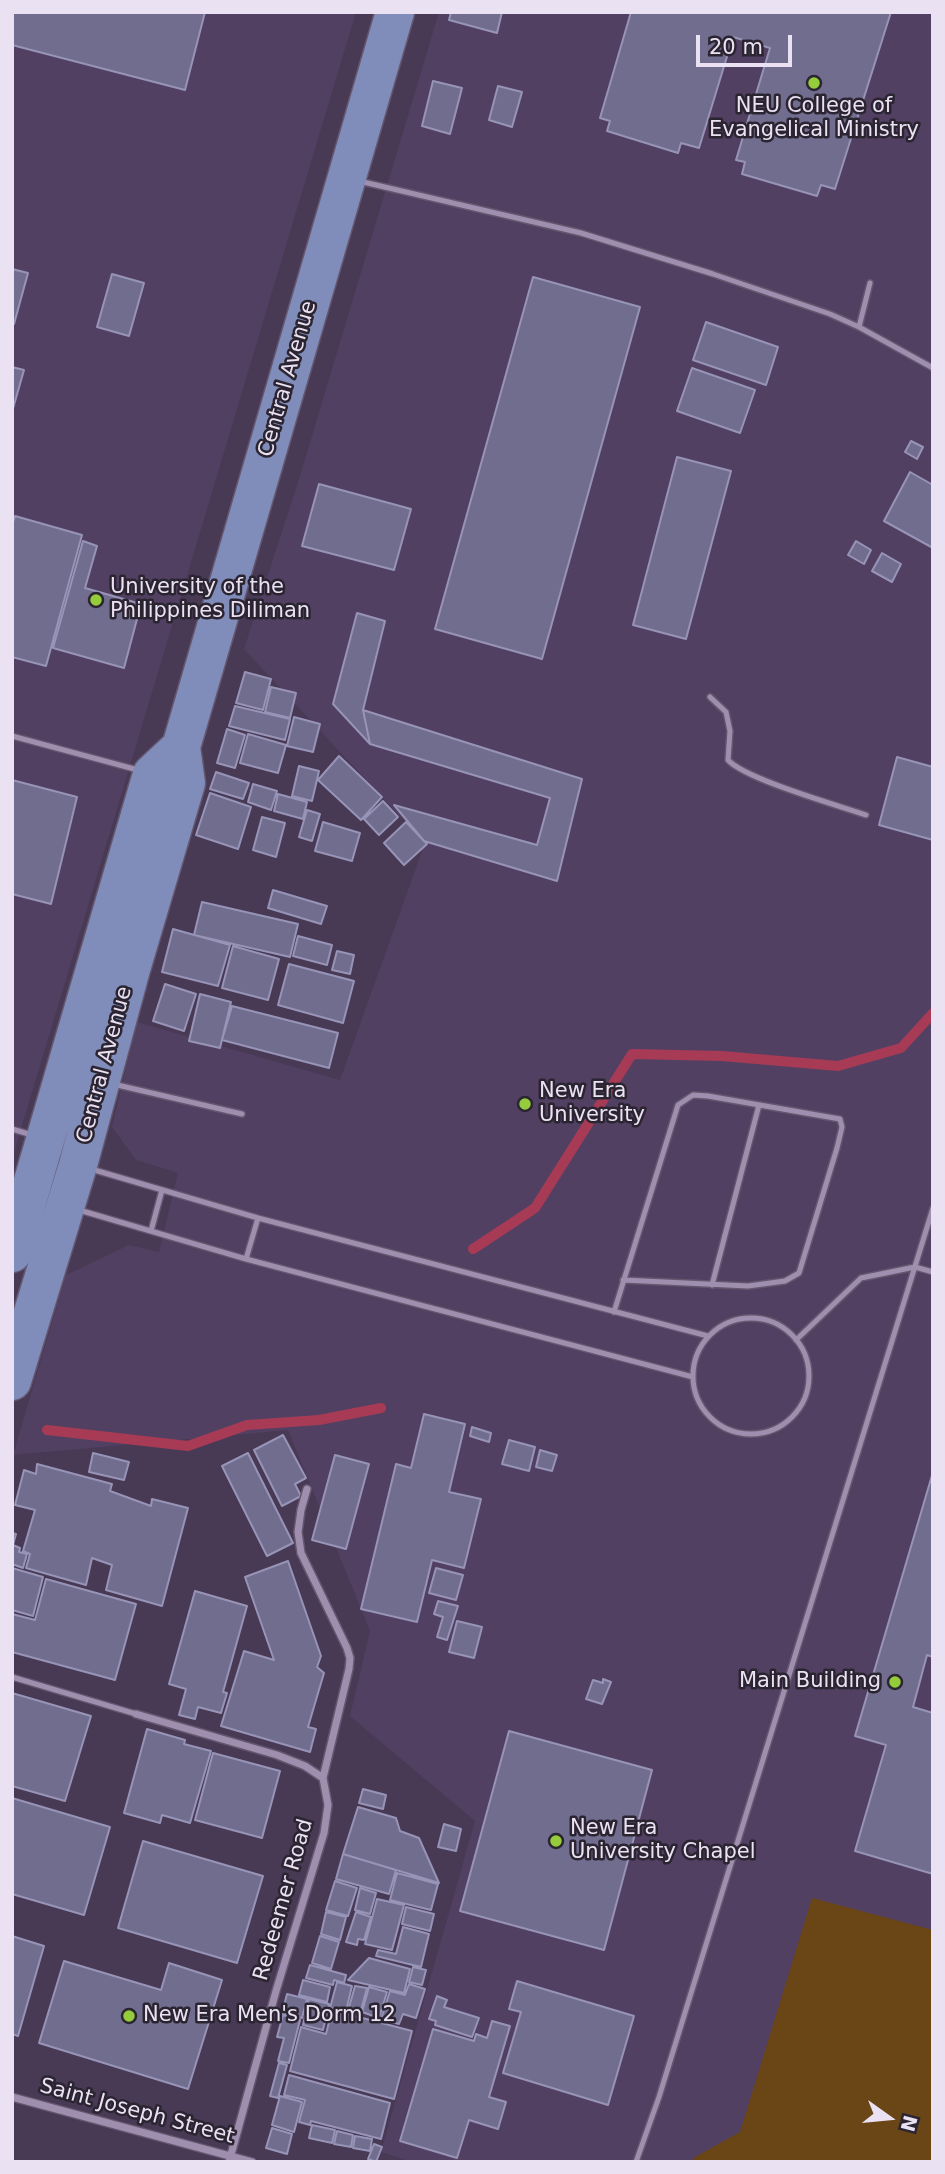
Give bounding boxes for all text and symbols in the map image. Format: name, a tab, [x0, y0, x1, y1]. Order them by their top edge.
scale bar	[700, 21, 796, 65]
text: 20 m	[709, 35, 763, 59]
marker: NEU College of Evangelical Ministry	[806, 75, 822, 91]
place label: NEU College of Evangelical Ministry	[709, 94, 919, 144]
street label: Central Avenue	[254, 298, 322, 460]
place label: University of the Philippines Diliman	[110, 575, 310, 625]
marker: University of the Philippines Diliman	[88, 592, 104, 608]
street label: Central Avenue	[72, 984, 138, 1146]
place label: New Era University	[539, 1079, 645, 1129]
marker: New Era University	[517, 1096, 533, 1112]
place label: Main Building	[739, 1669, 881, 1695]
marker: Main Building	[887, 1674, 903, 1690]
street label: Redeemer Road	[249, 1816, 319, 1984]
place label: New Era University Chapel	[570, 1816, 756, 1866]
marker: New Era University Chapel	[548, 1833, 564, 1849]
place label: New Era Men's Dorm 12	[143, 2003, 396, 2029]
marker: New Era Men's Dorm 12	[121, 2008, 137, 2024]
street label: Saint Joseph Street	[37, 2074, 237, 2150]
north arrow	[854, 2083, 924, 2153]
text: N	[897, 2113, 922, 2134]

